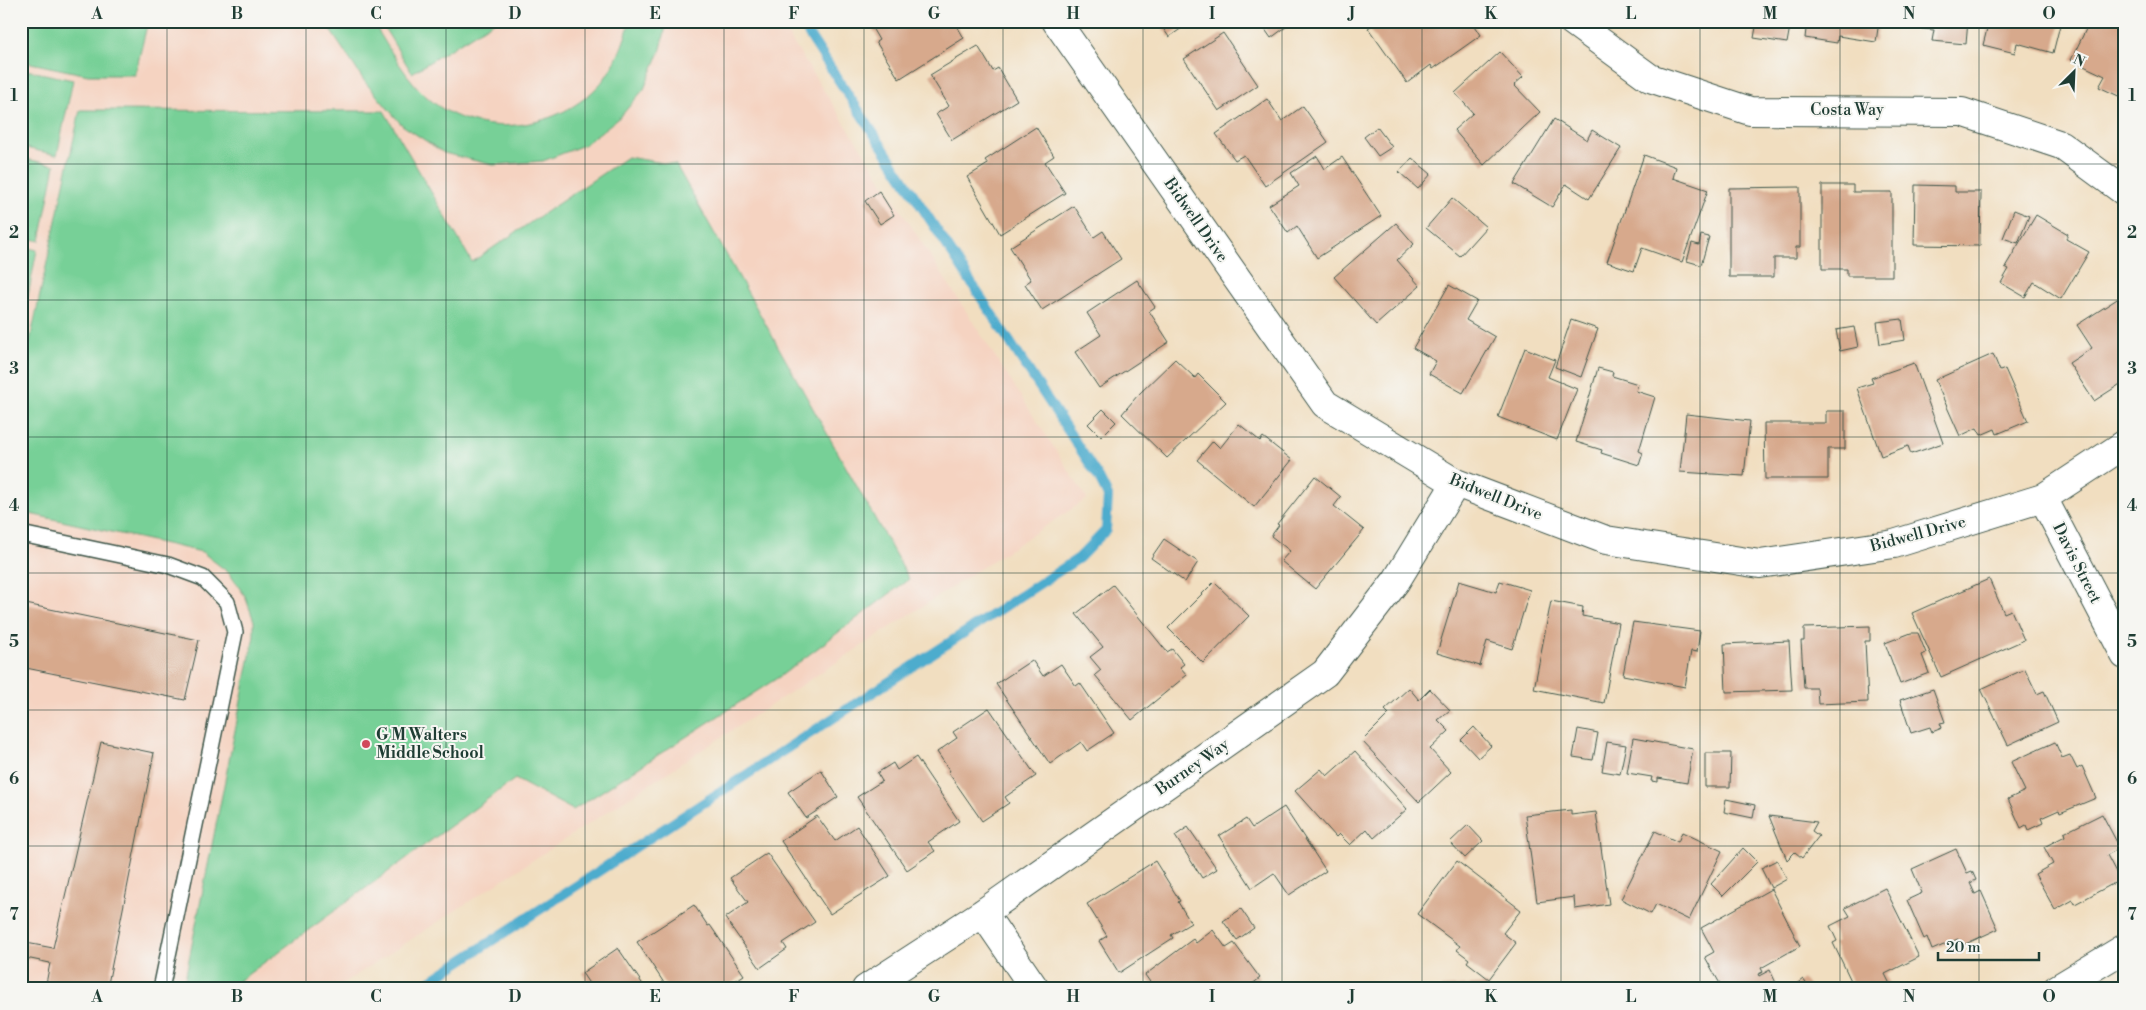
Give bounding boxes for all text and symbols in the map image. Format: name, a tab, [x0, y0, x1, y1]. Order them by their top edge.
text: A	[90, 4, 103, 24]
text: B	[231, 4, 243, 24]
text: C	[370, 4, 382, 24]
text: D	[509, 4, 522, 24]
text: E	[649, 4, 661, 24]
text: F	[788, 4, 800, 24]
text: G	[928, 4, 941, 24]
text: H	[1066, 4, 1080, 24]
text: I	[1209, 4, 1215, 24]
text: J	[1347, 4, 1355, 24]
text: K	[1485, 4, 1499, 24]
text: L	[1626, 4, 1637, 24]
text: M	[1763, 4, 1778, 24]
text: N	[1903, 4, 1916, 24]
text: O	[2042, 4, 2056, 24]
north arrow	[2048, 48, 2098, 98]
text: N	[2070, 51, 2088, 72]
text: 1	[10, 86, 18, 106]
text: 1	[2128, 86, 2136, 106]
street label: Costa Way	[1810, 100, 1884, 120]
street label: Bidwell Drive	[1159, 173, 1232, 266]
text: 2	[9, 223, 19, 243]
text: 2	[2127, 223, 2137, 243]
text: 3	[9, 359, 19, 379]
text: 3	[2127, 359, 2137, 379]
street label: Bidwell Drive	[1446, 469, 1545, 525]
text: 4	[9, 496, 20, 516]
text: 4	[2127, 496, 2138, 516]
street label: Bidwell Drive	[1867, 512, 1968, 557]
street label: Davis Street	[2048, 520, 2106, 607]
text: 5	[9, 632, 19, 652]
text: 5	[2127, 632, 2137, 652]
place label: G M Walters Middle School	[376, 725, 485, 763]
street label: Burney Way	[1150, 734, 1233, 800]
marker: G M Walters Middle School	[360, 738, 372, 750]
text: 6	[9, 769, 19, 789]
text: 6	[2127, 769, 2137, 789]
text: 7	[9, 905, 19, 925]
text: 7	[2127, 905, 2137, 925]
scale bar	[1938, 930, 2040, 962]
text: 20 m	[1946, 938, 1981, 957]
text: A	[90, 987, 103, 1007]
text: B	[231, 987, 243, 1007]
text: C	[370, 987, 382, 1007]
text: D	[509, 987, 522, 1007]
text: E	[649, 987, 661, 1007]
text: F	[788, 987, 800, 1007]
text: G	[928, 987, 941, 1007]
text: H	[1066, 987, 1080, 1007]
text: I	[1209, 987, 1215, 1007]
text: J	[1347, 987, 1355, 1007]
text: K	[1485, 987, 1499, 1007]
text: L	[1626, 987, 1637, 1007]
text: M	[1763, 987, 1778, 1007]
text: N	[1903, 987, 1916, 1007]
text: O	[2042, 987, 2056, 1007]

